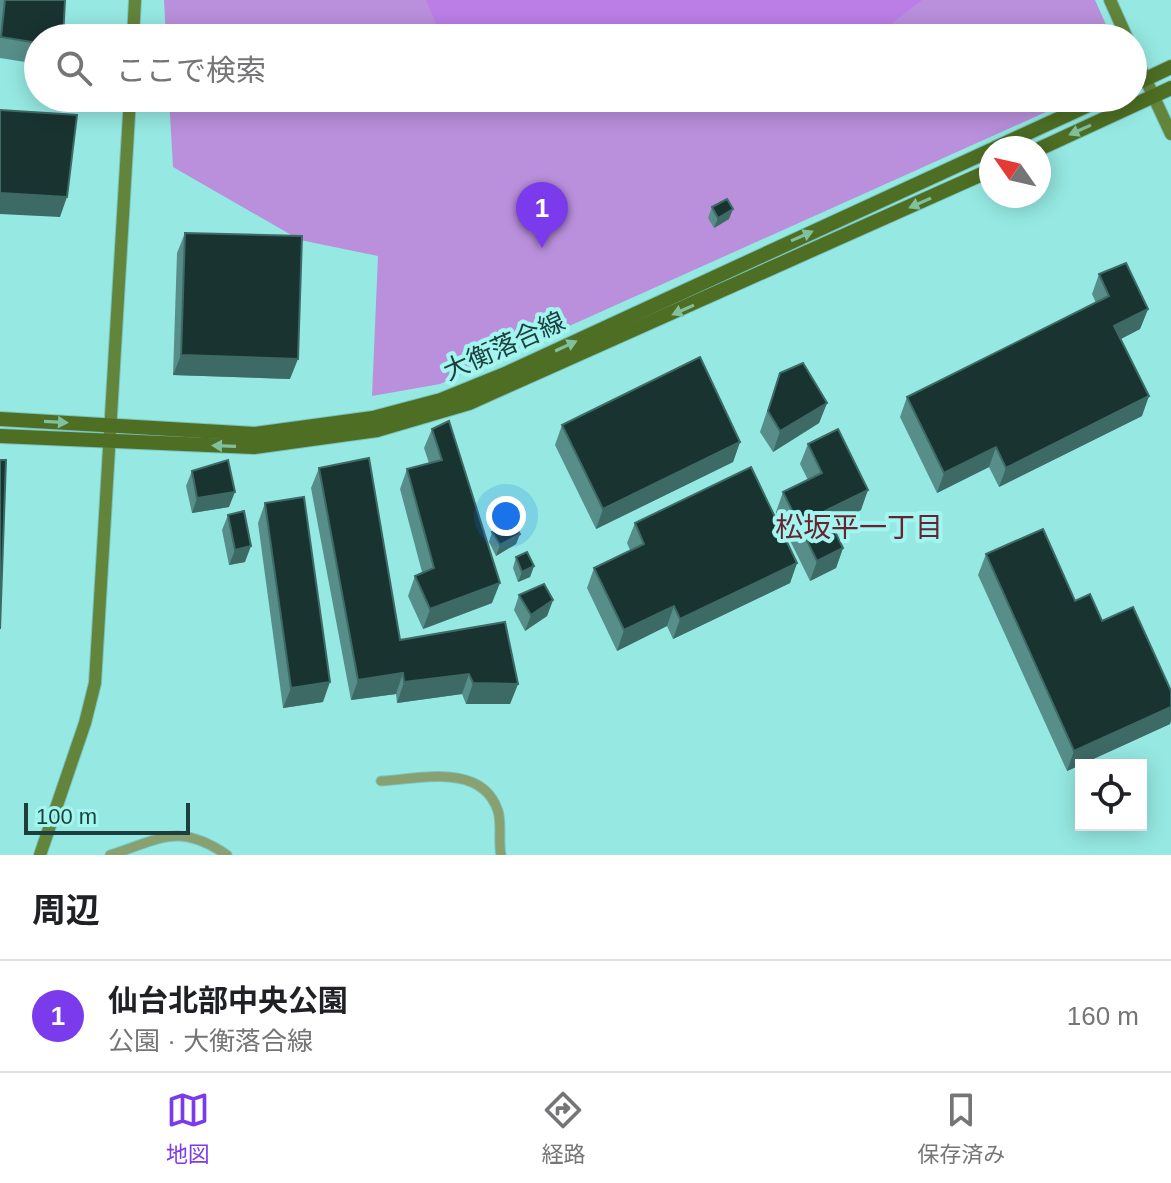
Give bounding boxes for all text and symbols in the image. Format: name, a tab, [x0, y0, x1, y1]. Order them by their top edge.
search box	[24, 24, 1147, 112]
icon: search	[52, 46, 96, 90]
text: ここで検索	[116, 54, 266, 87]
one-way arrow	[1068, 123, 1091, 137]
north arrow	[979, 136, 1051, 208]
pin: 1	[516, 182, 568, 248]
one-way arrow	[908, 196, 932, 210]
one-way arrow	[790, 229, 813, 243]
one-way arrow	[671, 303, 695, 316]
street label: 大衡落合線	[439, 306, 569, 386]
one-way arrow	[554, 339, 578, 352]
one-way arrow	[44, 416, 69, 429]
one-way arrow	[211, 439, 236, 452]
your location	[486, 496, 526, 536]
district label: 松坂平一丁目	[775, 512, 943, 543]
map controls	[1075, 759, 1147, 831]
button: locate	[1075, 759, 1147, 831]
scale bar	[24, 799, 190, 835]
text: 100 m	[36, 804, 97, 829]
text: 周辺	[32, 891, 100, 929]
text: 仙台北部中央公園	[108, 984, 348, 1017]
text: 1	[51, 1001, 65, 1031]
text: 160 m	[1067, 1001, 1139, 1031]
text: 公園 · 大衡落合線	[108, 1026, 313, 1056]
tab: 地図	[166, 1088, 210, 1168]
tab: 経路	[541, 1088, 585, 1168]
tab: 保存済み	[917, 1088, 1005, 1168]

